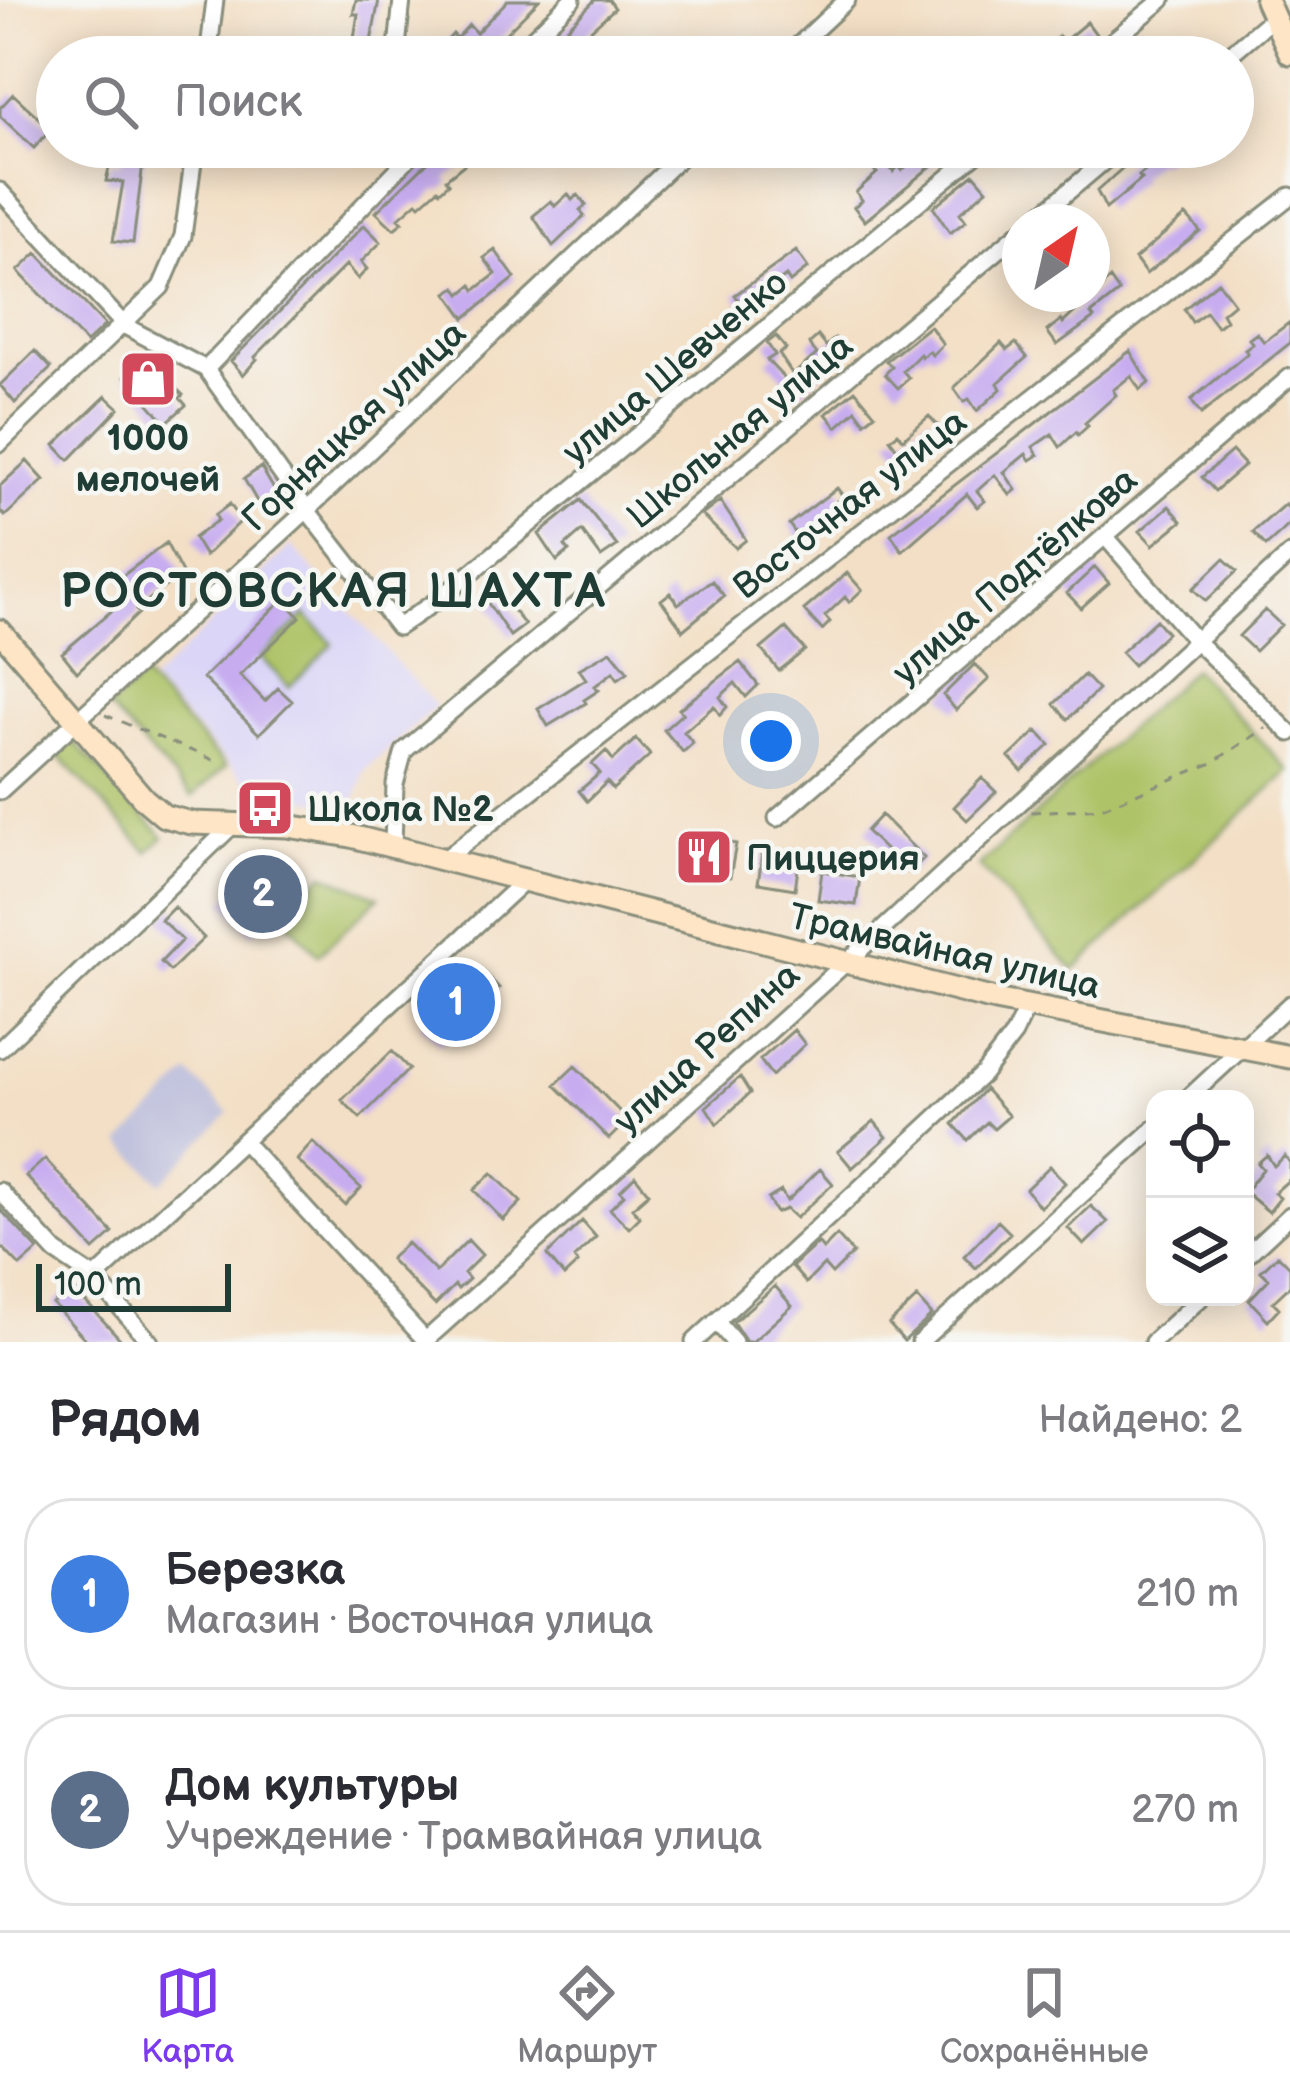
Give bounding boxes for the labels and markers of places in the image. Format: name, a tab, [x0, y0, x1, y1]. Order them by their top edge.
shop icon: 1000 мелочей	[117, 348, 179, 410]
place label: 1000 мелочей	[76, 418, 220, 502]
bus stop icon: Школа №2	[234, 777, 296, 839]
place label: Школа №2	[307, 789, 494, 832]
restaurant icon: Пиццерия	[673, 826, 735, 888]
place label: Пиццерия	[746, 838, 920, 881]
pin: 2	[224, 849, 302, 939]
pin: 1	[417, 957, 495, 1047]

